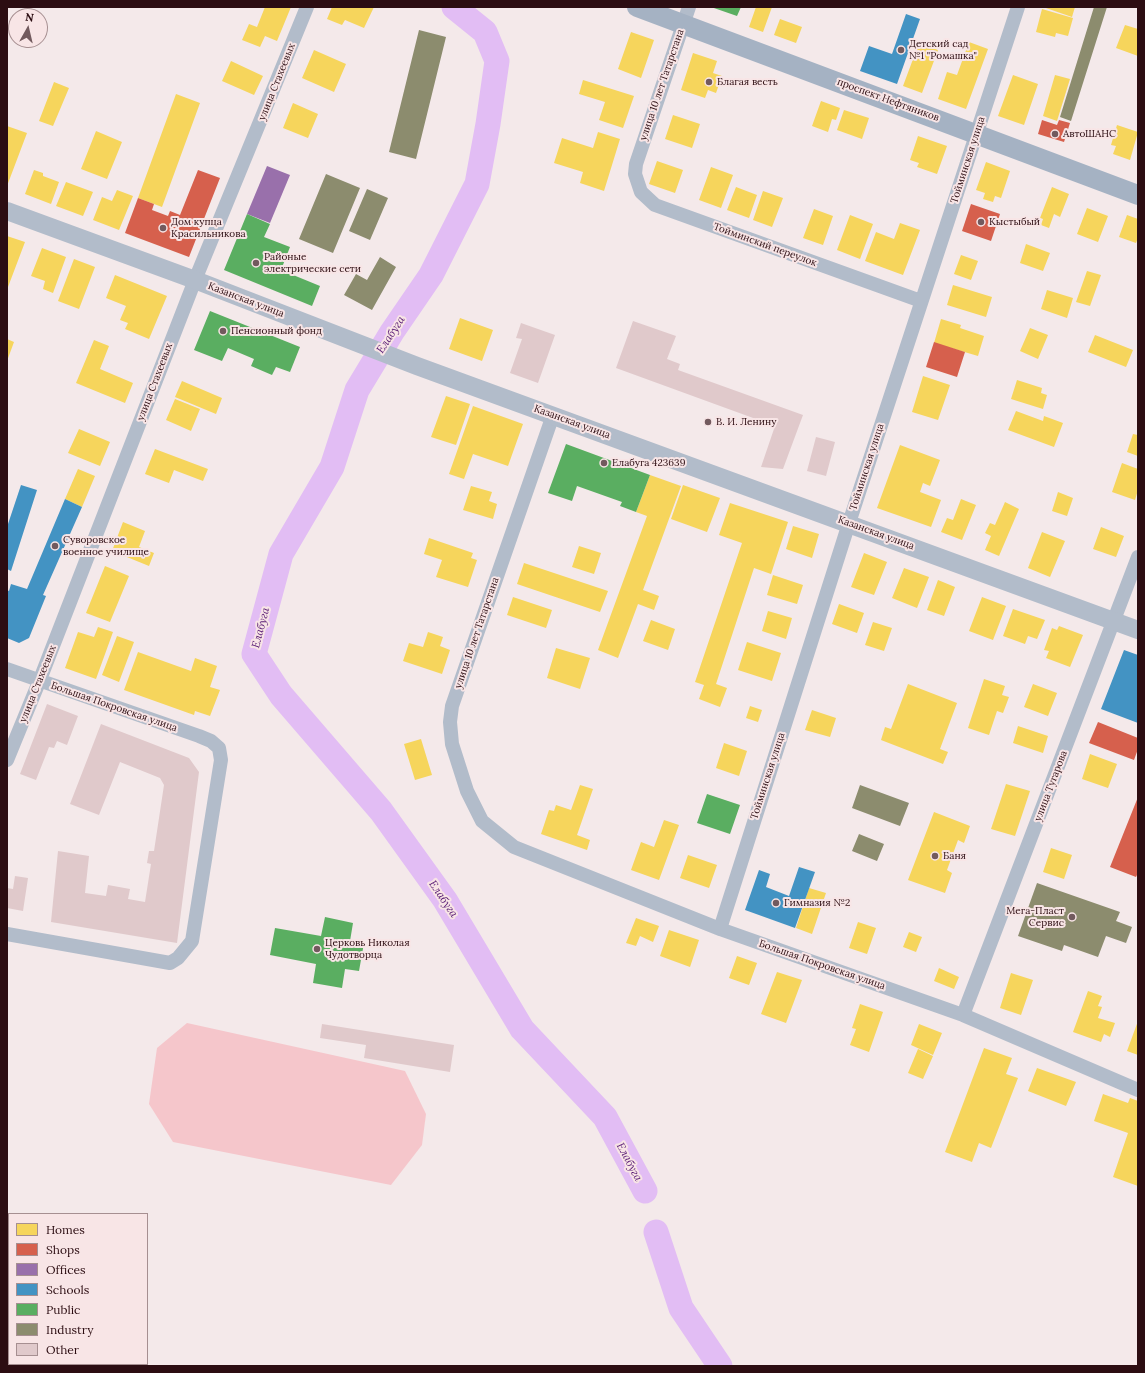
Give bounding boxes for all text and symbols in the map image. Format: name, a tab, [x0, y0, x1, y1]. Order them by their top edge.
north arrow	[8, 8, 48, 48]
text: N	[24, 10, 35, 25]
street label: улица 10 лет Татарстана	[637, 28, 687, 142]
place label: Детский сад №1 "Ромашка"	[909, 38, 977, 62]
street label: улица Стахеевых	[256, 42, 298, 122]
marker: Детский сад №1 "Ромашка"	[896, 45, 906, 55]
place label: Благая весть	[717, 76, 778, 88]
street label: проспект Нефтяников	[835, 76, 941, 124]
marker: Благая весть	[704, 77, 714, 87]
street label: Тойминская улица	[948, 115, 988, 205]
place label: АвтоШАНС	[1063, 128, 1116, 140]
marker: АвтоШАНС	[1050, 129, 1060, 139]
place label: Дом купца Красильникова	[171, 216, 246, 240]
place label: Кыстыбый	[989, 216, 1040, 228]
marker: Кыстыбый	[976, 217, 986, 227]
street label: Тойминский переулок	[712, 221, 818, 269]
marker: Дом купца Красильникова	[158, 223, 168, 233]
place label: Районые электрические сети	[264, 251, 361, 274]
marker: Районые электрические сети	[251, 258, 261, 268]
street label: Казанская улица	[206, 280, 286, 320]
water label: Елабуга	[374, 314, 408, 356]
place label: Пенсионный фонд	[231, 325, 322, 337]
marker: Пенсионный фонд	[218, 326, 228, 336]
street label: улица Стахеевых	[135, 341, 175, 423]
street label: Казанская улица	[532, 403, 612, 441]
place label: В. И. Ленину	[716, 416, 776, 428]
marker: В. И. Ленину	[703, 417, 713, 427]
street label: Тойминская улица	[847, 422, 887, 512]
place label: Елабуга 423639	[612, 457, 685, 469]
marker: Елабуга 423639	[599, 458, 609, 468]
street label: Казанская улица	[836, 514, 916, 552]
place label: Суворовское военное училище	[63, 534, 149, 558]
marker: Суворовское военное училище	[50, 541, 60, 551]
street label: улица 10 лет Татарстана	[452, 576, 502, 690]
water label: Елабуга	[249, 606, 273, 650]
street label: улица Стахеевых	[17, 644, 59, 724]
street label: Большая Покровская улица	[49, 680, 179, 734]
street label: Тойминская улица	[748, 731, 788, 821]
street label: улица Тугарова	[1032, 749, 1070, 823]
place label: Баня	[943, 850, 966, 862]
marker: Баня	[930, 851, 940, 861]
water label: Елабуга	[426, 878, 460, 920]
place label: Гимназия №2	[784, 897, 850, 909]
marker: Гимназия №2	[771, 898, 781, 908]
place label: Мега-Пласт Сервис	[1006, 905, 1064, 928]
marker: Мега-Пласт Сервис	[1067, 912, 1077, 922]
place label: Церковь Николая Чудотворца	[325, 937, 410, 960]
street label: Большая Покровская улица	[757, 938, 887, 992]
marker: Церковь Николая Чудотворца	[312, 944, 322, 954]
water label: Елабуга	[613, 1141, 645, 1183]
legend	[8, 1213, 148, 1365]
text: Homes	[46, 1222, 85, 1237]
text: Shops	[46, 1242, 80, 1257]
text: Offices	[46, 1262, 86, 1277]
text: Schools	[46, 1282, 89, 1297]
text: Public	[46, 1302, 80, 1317]
text: Industry	[46, 1322, 93, 1337]
text: Other	[46, 1342, 79, 1357]

